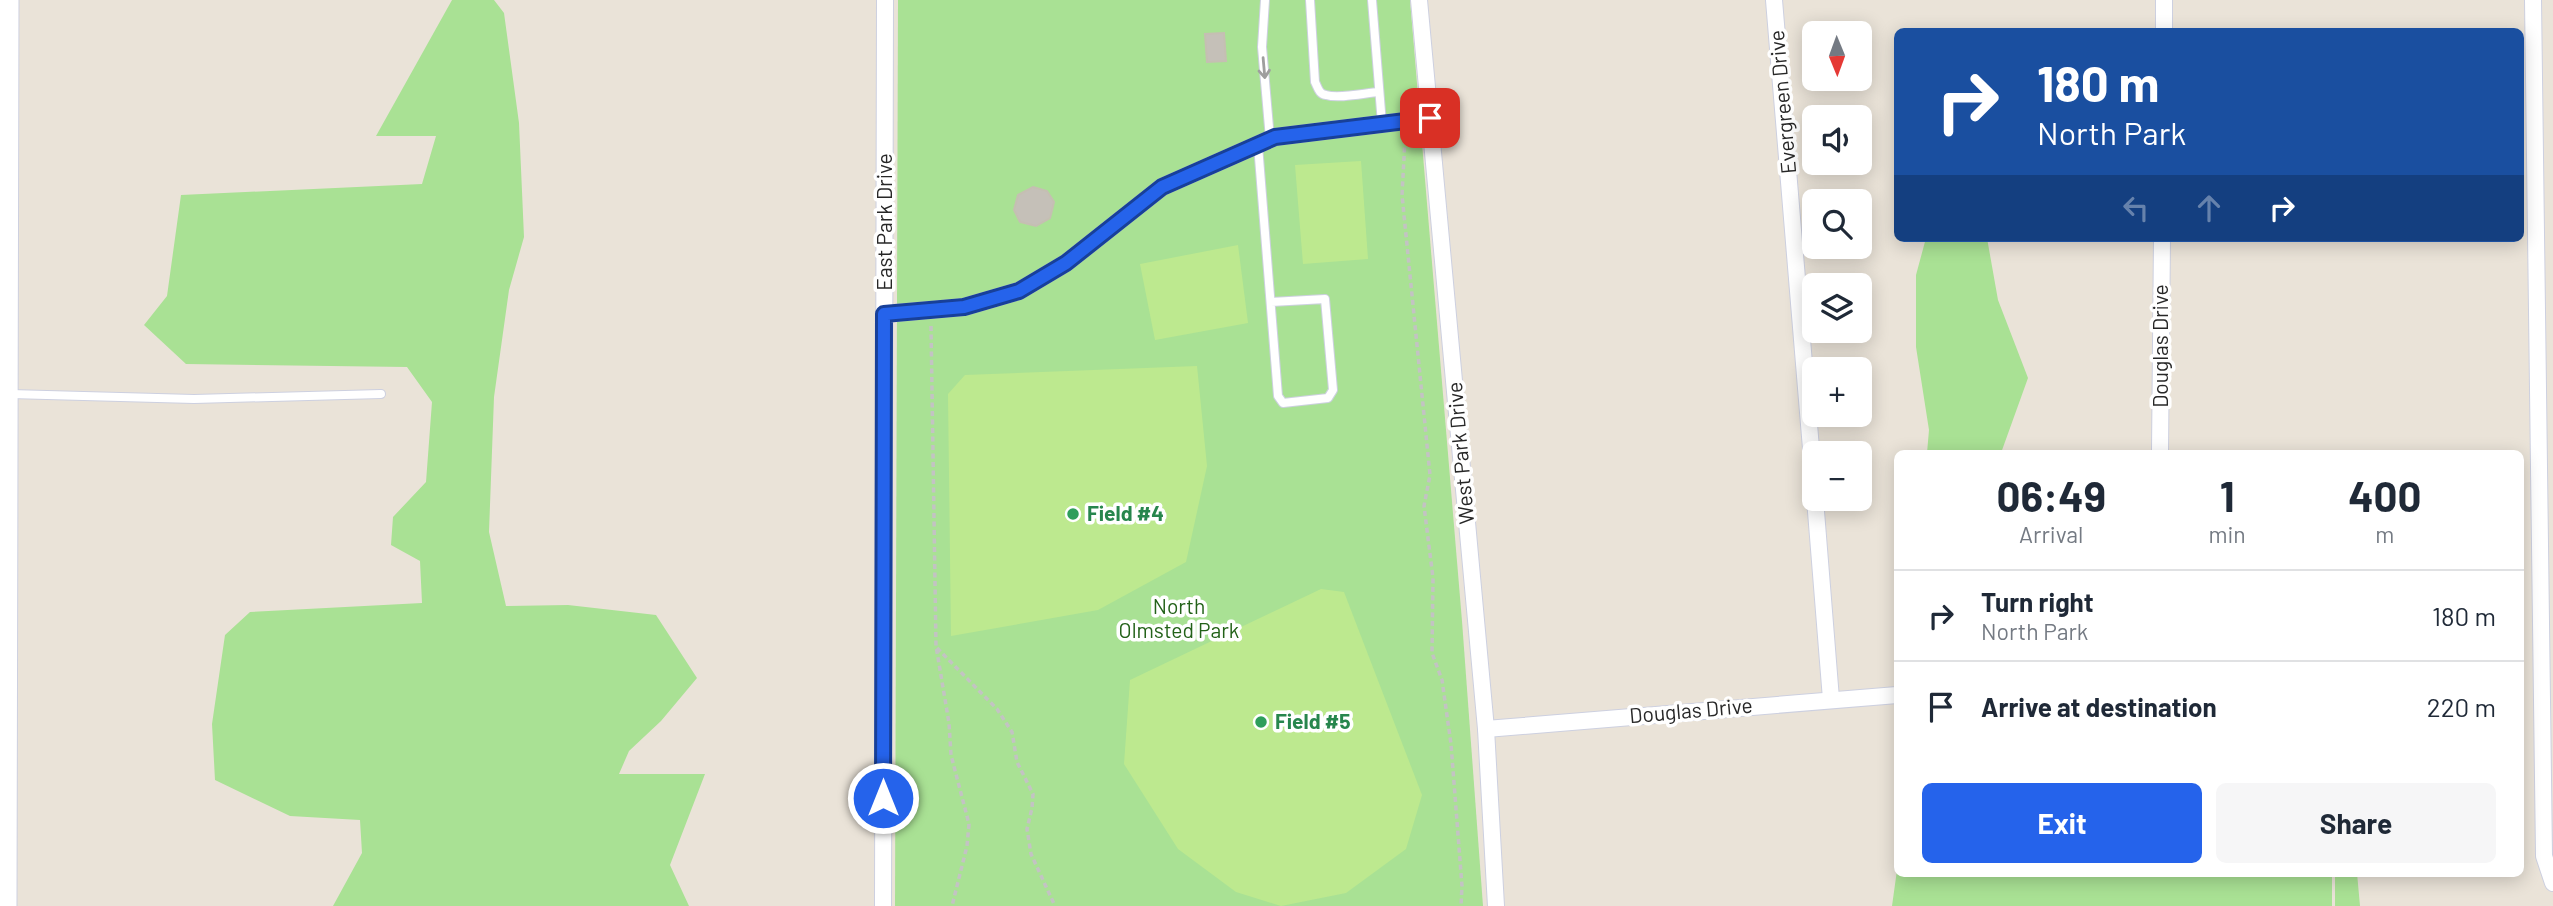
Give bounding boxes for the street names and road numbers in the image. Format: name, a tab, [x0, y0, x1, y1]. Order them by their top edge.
street label: Evergreen Drive	[1763, 29, 1800, 175]
street label: East Park Drive	[871, 153, 896, 291]
street label: Douglas Drive	[2147, 284, 2172, 408]
street label: West Park Drive	[1441, 381, 1478, 525]
street label: Douglas Drive	[1628, 692, 1754, 727]

